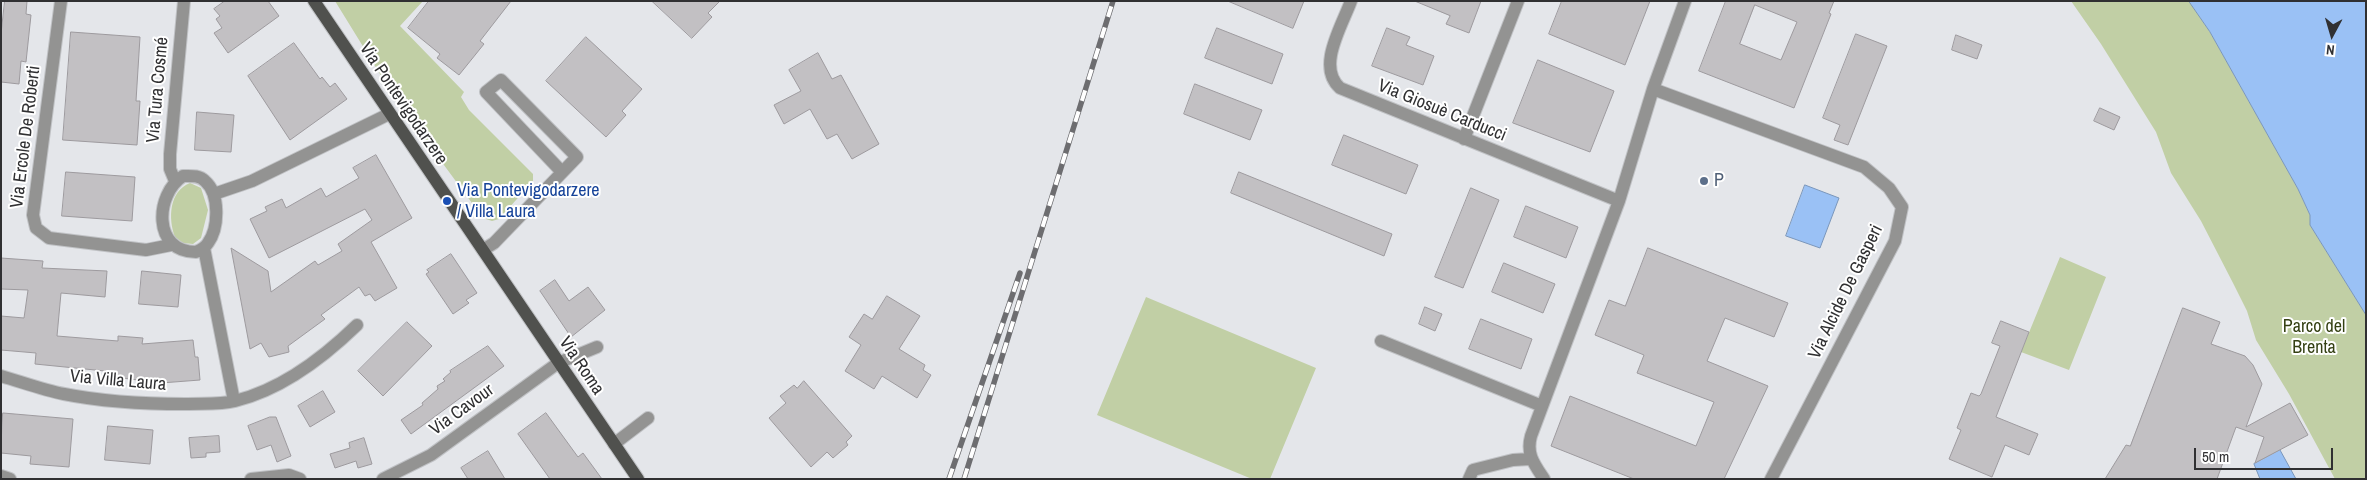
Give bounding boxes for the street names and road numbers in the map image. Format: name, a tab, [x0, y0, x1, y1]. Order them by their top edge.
street label: Via Tura Cosmé	[143, 36, 173, 144]
street label: Via Pontevigodarzere	[354, 39, 452, 169]
street label: Via Ercole De Roberti	[7, 65, 45, 209]
street label: Via Giosuè Carducci	[1375, 75, 1509, 147]
street label: Via Alcide De Gasperi	[1804, 221, 1888, 363]
street label: Via Roma	[554, 333, 608, 399]
street label: Via Villa Laura	[69, 366, 167, 396]
street label: Via Cavour	[426, 380, 498, 440]

